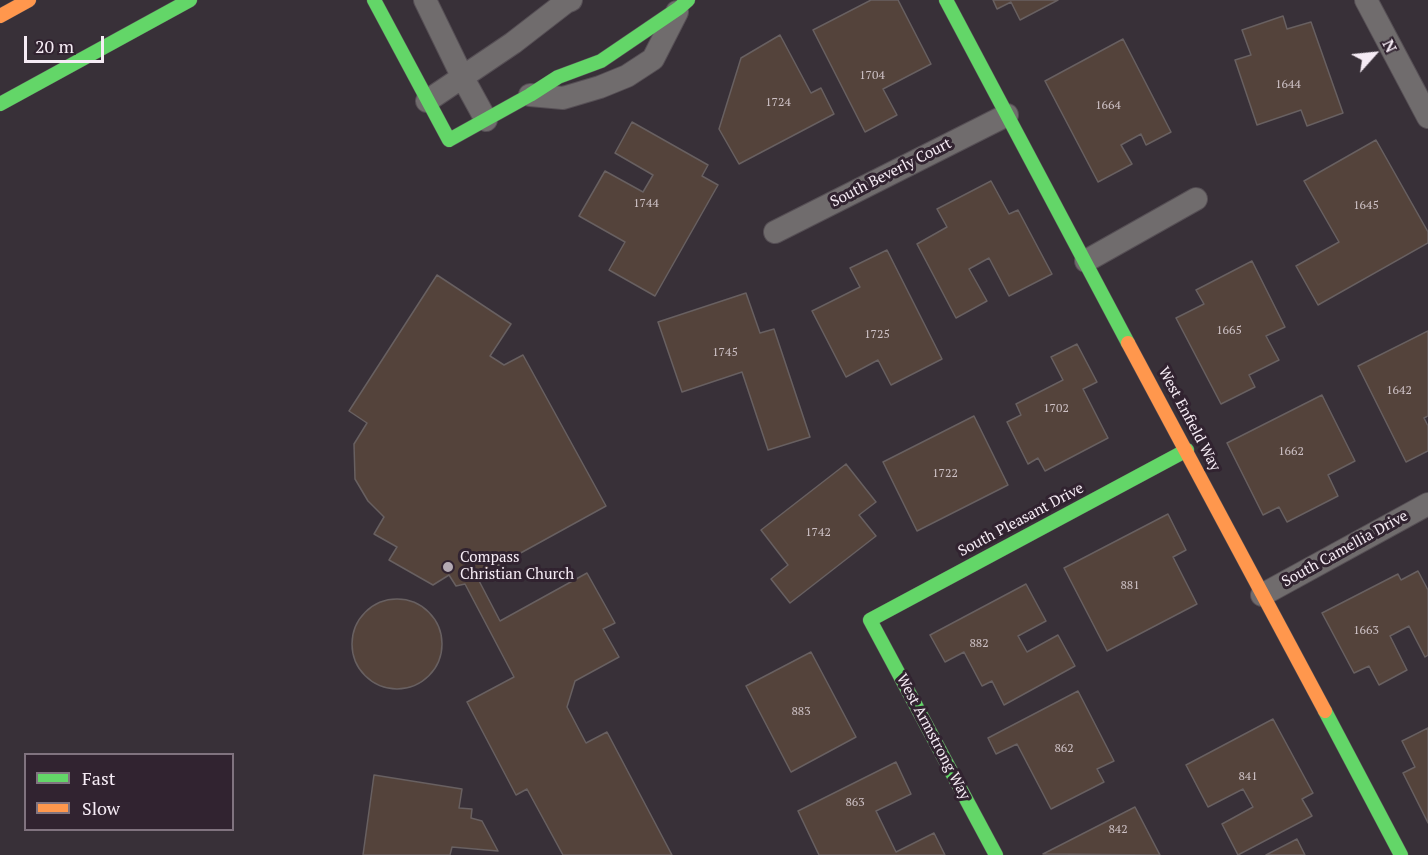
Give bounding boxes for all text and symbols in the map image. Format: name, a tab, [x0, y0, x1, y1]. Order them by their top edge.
scale bar	[27, 24, 106, 62]
north arrow	[1344, 24, 1404, 84]
text: 20 m	[35, 34, 74, 58]
text: N	[1377, 35, 1403, 56]
house number: 1704	[859, 69, 885, 83]
house number: 1644	[1275, 78, 1301, 92]
house number: 1724	[765, 96, 791, 110]
house number: 1664	[1095, 99, 1121, 113]
street label: South Beverly Court	[827, 135, 955, 211]
house number: 1744	[633, 197, 659, 211]
house number: 1645	[1353, 199, 1379, 213]
house number: 1665	[1216, 324, 1242, 338]
house number: 1725	[864, 328, 890, 342]
house number: 1745	[712, 346, 738, 360]
street label: West Enfield Way	[1154, 364, 1224, 474]
house number: 1642	[1386, 384, 1412, 398]
house number: 1702	[1043, 402, 1069, 416]
house number: 1662	[1278, 445, 1304, 459]
house number: 1722	[932, 467, 958, 481]
street label: South Pleasant Drive	[955, 479, 1087, 561]
street label: South Camellia Drive	[1279, 507, 1411, 591]
house number: 1742	[805, 526, 831, 540]
place label: Compass Christian Church	[460, 549, 574, 584]
marker: Compass Christian Church	[441, 560, 455, 574]
house number: 881	[1120, 579, 1140, 593]
house number: 1663	[1353, 624, 1379, 638]
house number: 882	[969, 637, 989, 651]
street label: West Armstrong Way	[892, 671, 974, 803]
house number: 883	[791, 705, 811, 719]
house number: 862	[1054, 742, 1074, 756]
legend	[24, 753, 234, 831]
text: Fast	[82, 766, 115, 790]
house number: 841	[1238, 770, 1258, 784]
text: Slow	[82, 796, 120, 820]
house number: 863	[845, 796, 865, 810]
house number: 842	[1108, 823, 1128, 837]

